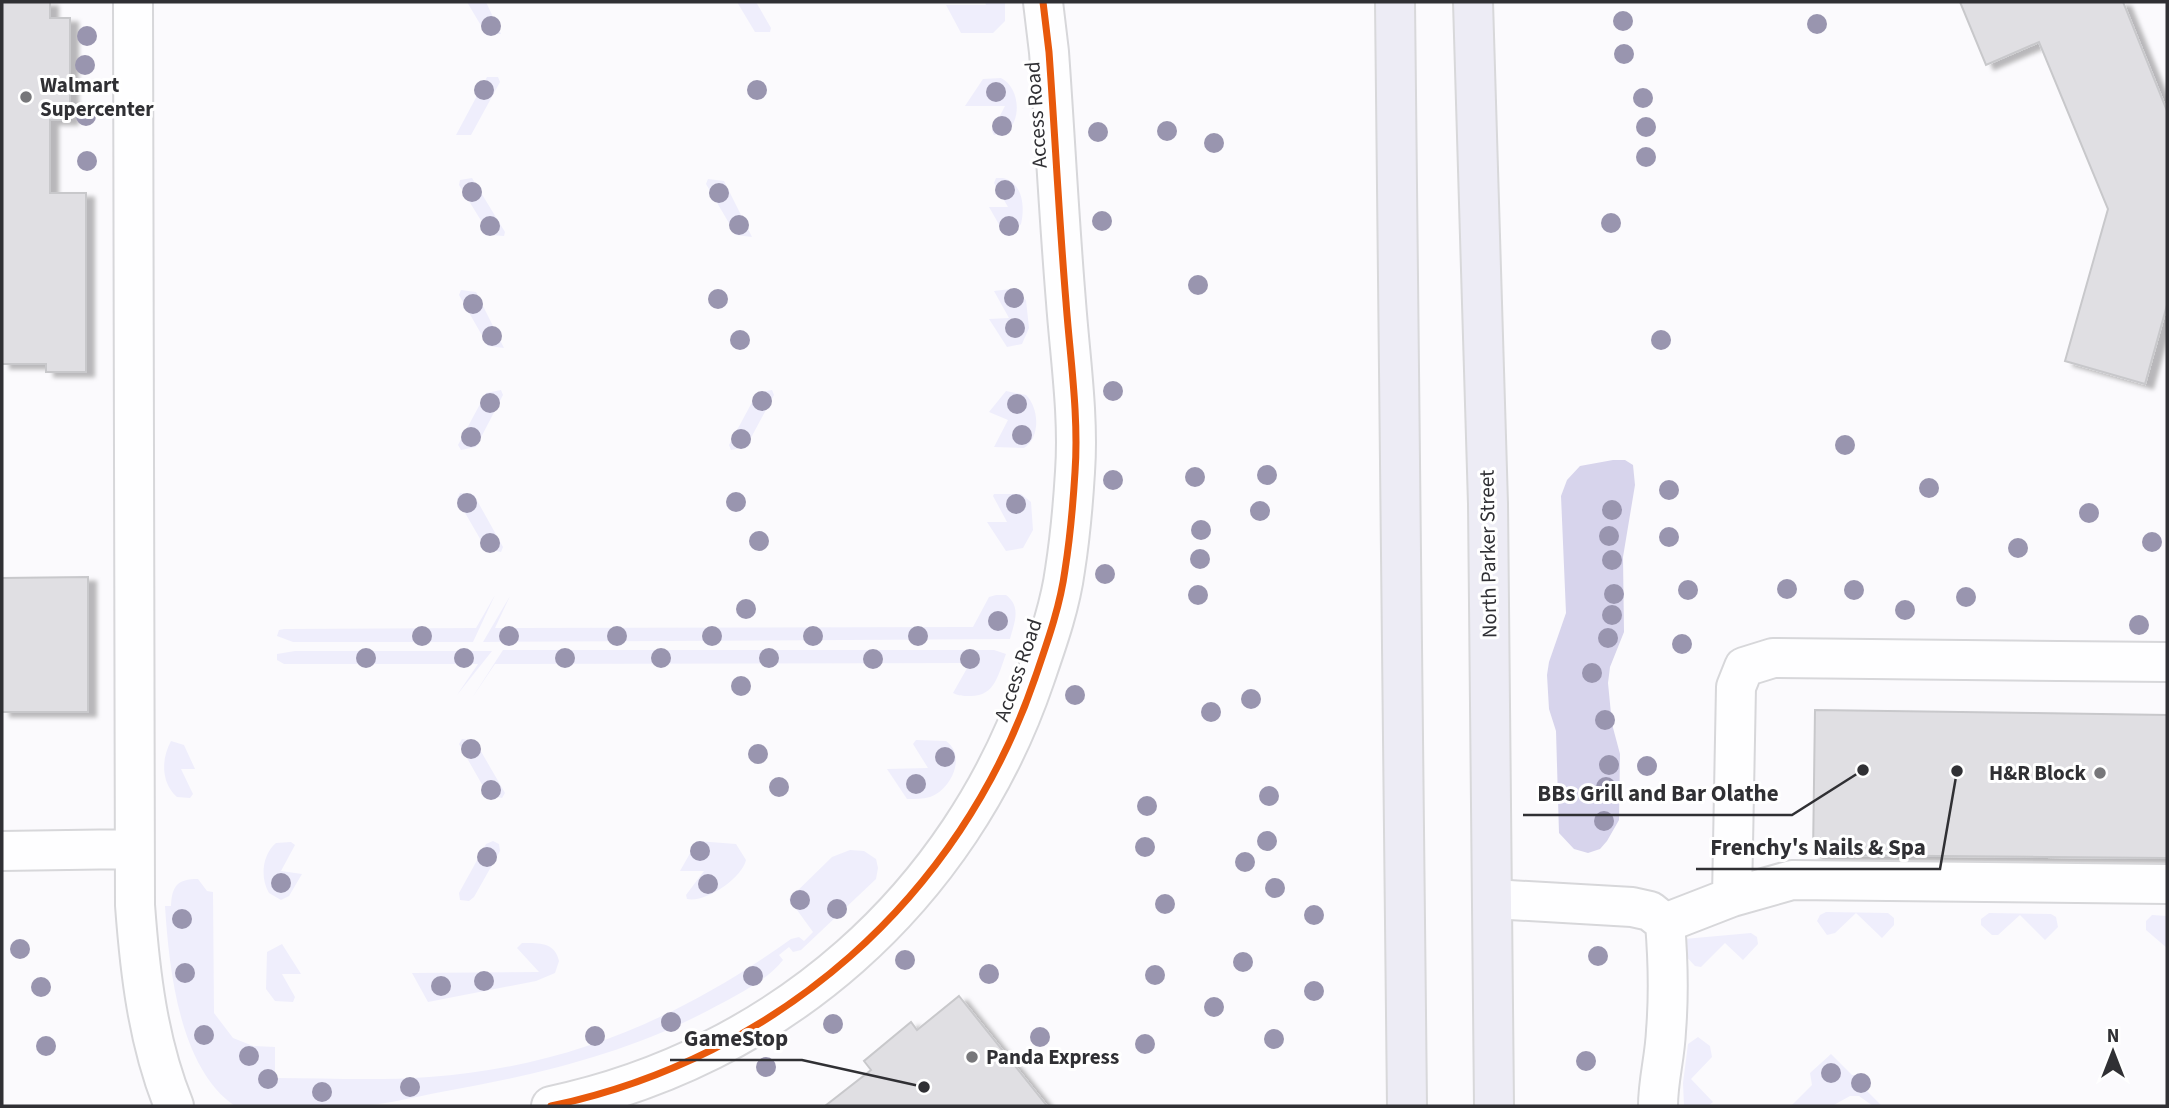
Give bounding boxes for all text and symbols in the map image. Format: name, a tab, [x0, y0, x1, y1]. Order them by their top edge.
street label: Access Road	[1017, 61, 1055, 169]
place label: Walmart Supercenter	[40, 70, 154, 124]
marker: Walmart Supercenter	[18, 89, 34, 105]
street label: North Parker Street	[1472, 470, 1504, 638]
street label: Access Road	[986, 615, 1050, 725]
place label: H&R Block	[1989, 758, 2086, 788]
marker: H&R Block	[2092, 765, 2108, 781]
callout: BBs Grill and Bar Olathe	[1523, 771, 1792, 815]
text: BBs Grill and Bar Olathe	[1537, 777, 1779, 810]
callout: Frenchy's Nails & Spa	[1696, 825, 1940, 869]
text: Frenchy's Nails & Spa	[1710, 831, 1926, 864]
callout: GameStop	[670, 1016, 802, 1060]
north arrow	[2078, 1017, 2148, 1087]
text: GameStop	[684, 1022, 788, 1055]
text: N	[2107, 1023, 2119, 1050]
place label: Panda Express	[986, 1042, 1119, 1072]
marker: Panda Express	[964, 1049, 980, 1065]

